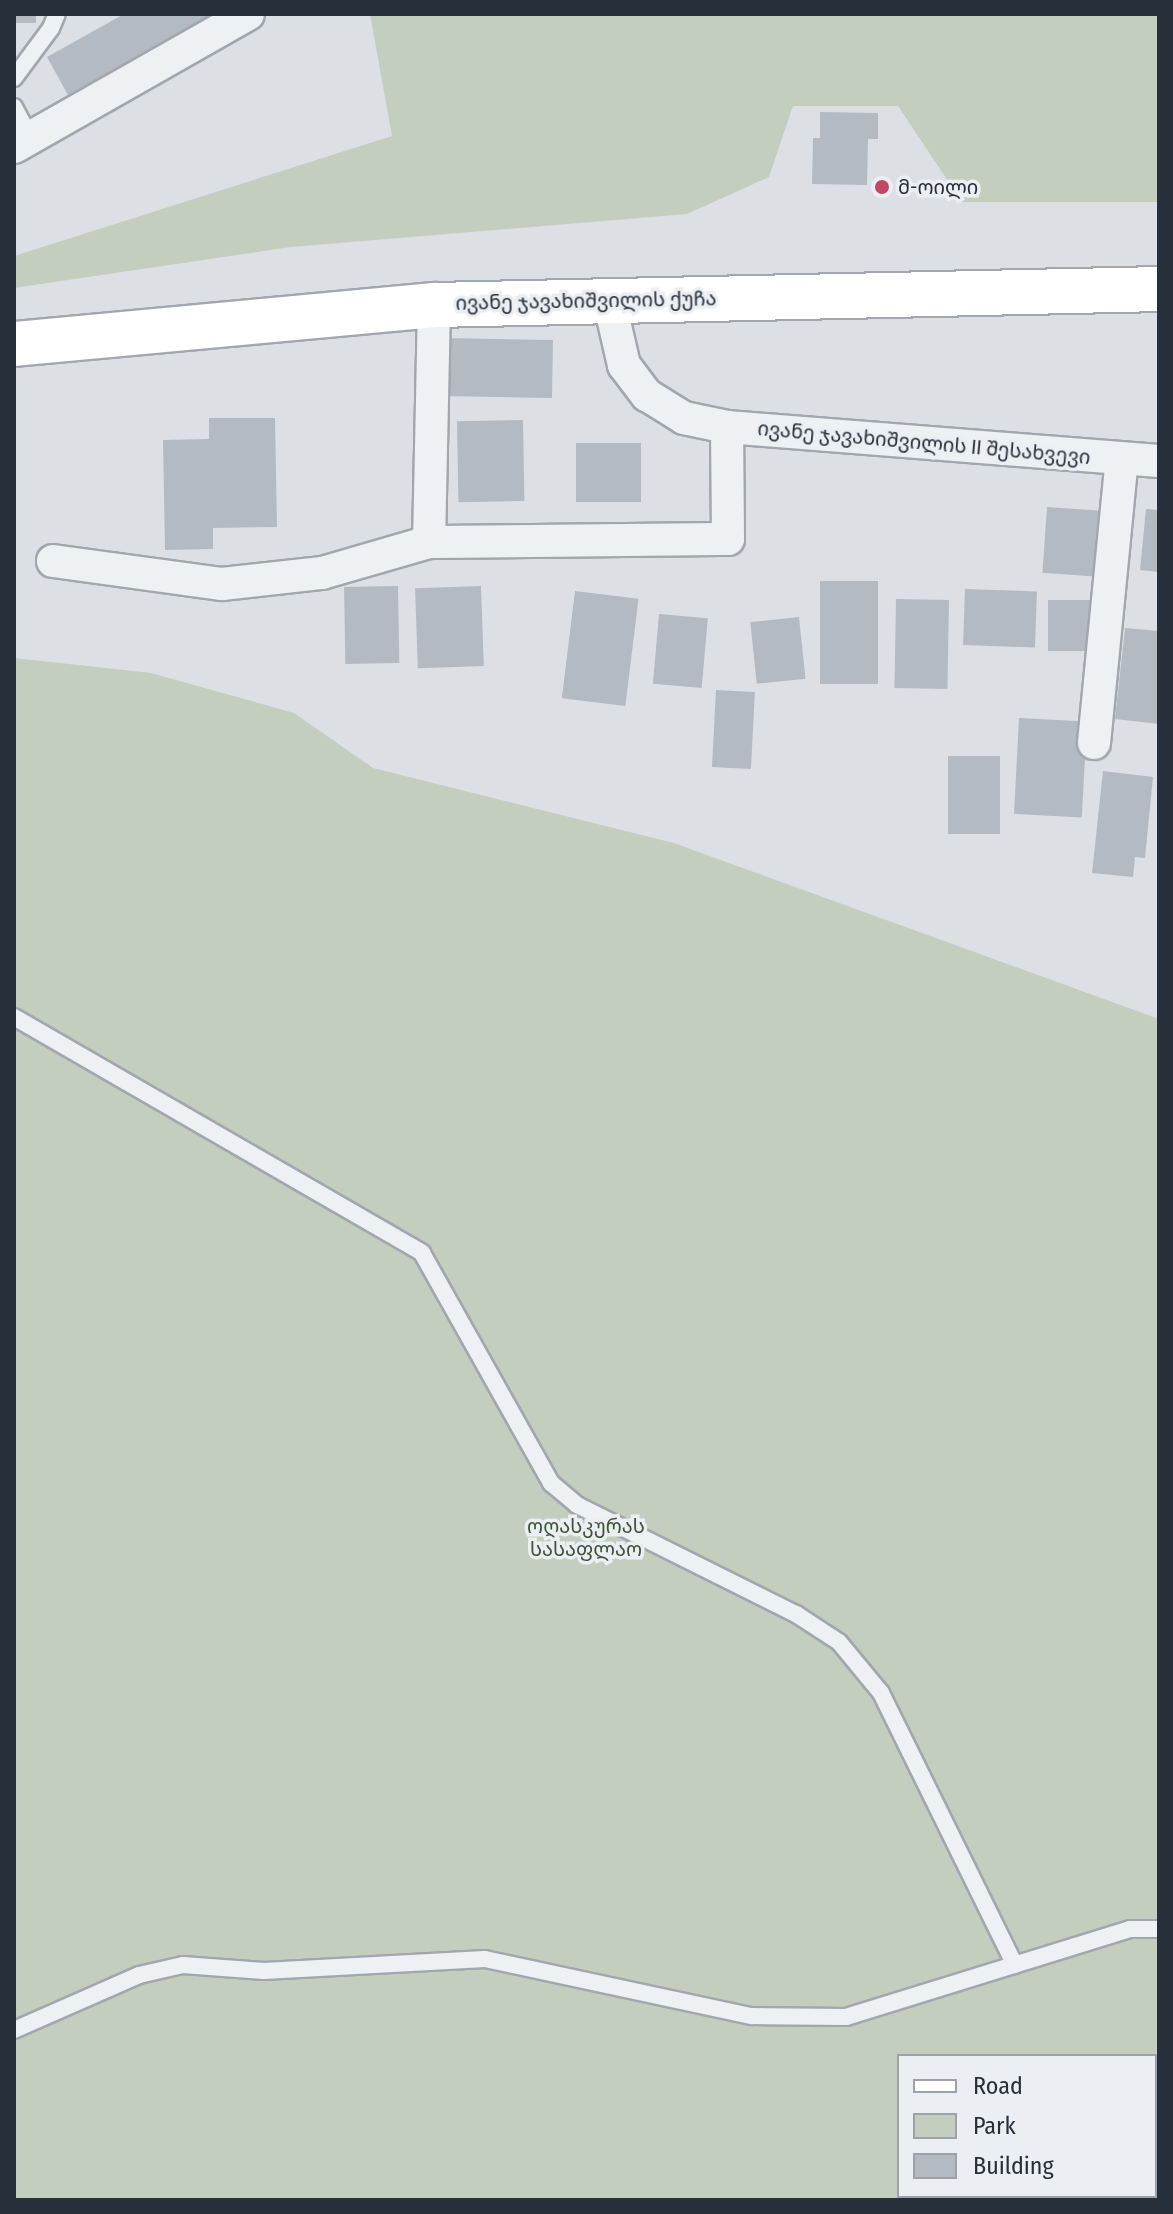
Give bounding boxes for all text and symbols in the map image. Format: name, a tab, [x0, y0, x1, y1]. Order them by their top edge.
place label: მ-ოილი	[898, 175, 978, 199]
marker: მ-ოილი	[873, 178, 891, 196]
street label: ივანე ჯავახიშვილის ქუჩა	[455, 287, 717, 315]
street label: ივანე ჯავახიშვილის II შესახვევი	[757, 416, 1091, 470]
park label: ოღასკურას სასაფლაო	[527, 1514, 645, 1561]
legend	[897, 2054, 1157, 2198]
text: Road	[973, 2072, 1023, 2100]
text: Park	[973, 2112, 1016, 2140]
text: Building	[973, 2152, 1054, 2180]

